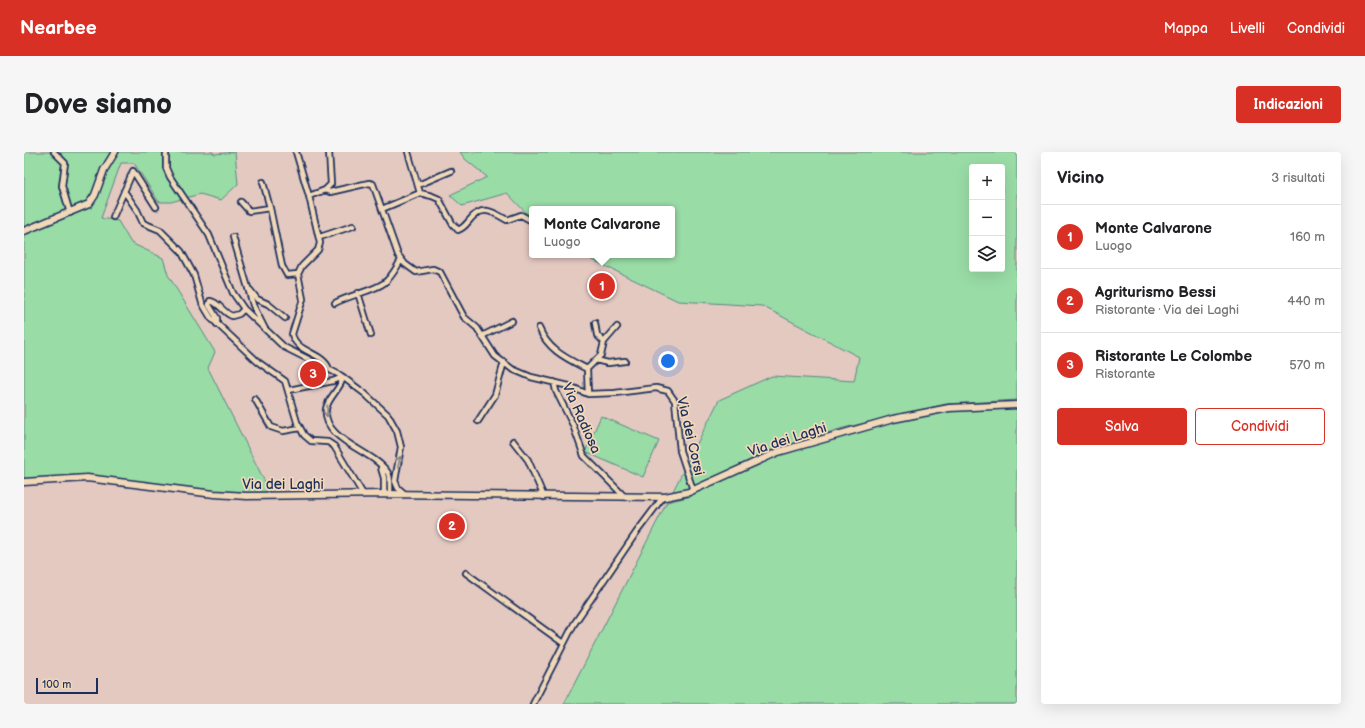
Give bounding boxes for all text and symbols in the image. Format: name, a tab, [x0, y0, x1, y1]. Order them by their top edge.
text: Nearbee	[20, 17, 97, 40]
text: Mappa	[1164, 20, 1208, 37]
text: Livelli	[1230, 20, 1265, 37]
text: Condividi	[1287, 20, 1345, 37]
button: Indicazioni	[1236, 86, 1341, 123]
text: Dove siamo	[24, 88, 172, 121]
map controls	[969, 164, 1005, 272]
button: +	[969, 164, 1005, 200]
text: Vicino	[1057, 168, 1104, 188]
text: 3 risultati	[1271, 170, 1325, 186]
button: −	[969, 200, 1005, 236]
popup	[529, 206, 675, 258]
text: Monte Calvarone	[544, 215, 660, 234]
text: Monte Calvarone	[1095, 219, 1212, 238]
text: 1	[1067, 229, 1073, 245]
text: 160 m	[1290, 229, 1325, 245]
text: Luogo	[544, 234, 581, 250]
button: layers	[969, 236, 1005, 272]
text: Luogo	[1095, 238, 1132, 254]
pin: 1	[589, 271, 615, 301]
text: Agriturismo Bessi	[1095, 283, 1216, 302]
text: 2	[1066, 293, 1074, 309]
text: 440 m	[1287, 293, 1325, 309]
text: Ristorante · Via dei Laghi	[1095, 302, 1239, 318]
text: Ristorante Le Colombe	[1095, 347, 1252, 366]
your location	[658, 351, 678, 371]
text: 3	[1066, 357, 1074, 373]
text: 570 m	[1289, 357, 1325, 373]
pin: 3	[300, 359, 326, 389]
text: Ristorante	[1095, 366, 1155, 382]
street label: Via Radiosa	[558, 380, 605, 456]
street label: Via dei Corsi	[673, 395, 708, 477]
one-way arrow	[324, 405, 331, 418]
button: Salva	[1057, 408, 1187, 445]
button: Condividi	[1195, 408, 1325, 445]
street label: Via dei Laghi	[746, 419, 829, 460]
one-way arrow	[396, 456, 404, 469]
street label: Via dei Laghi	[242, 476, 324, 493]
pin: 2	[439, 511, 465, 541]
scale bar	[36, 676, 98, 695]
text: 100 m	[42, 678, 71, 691]

